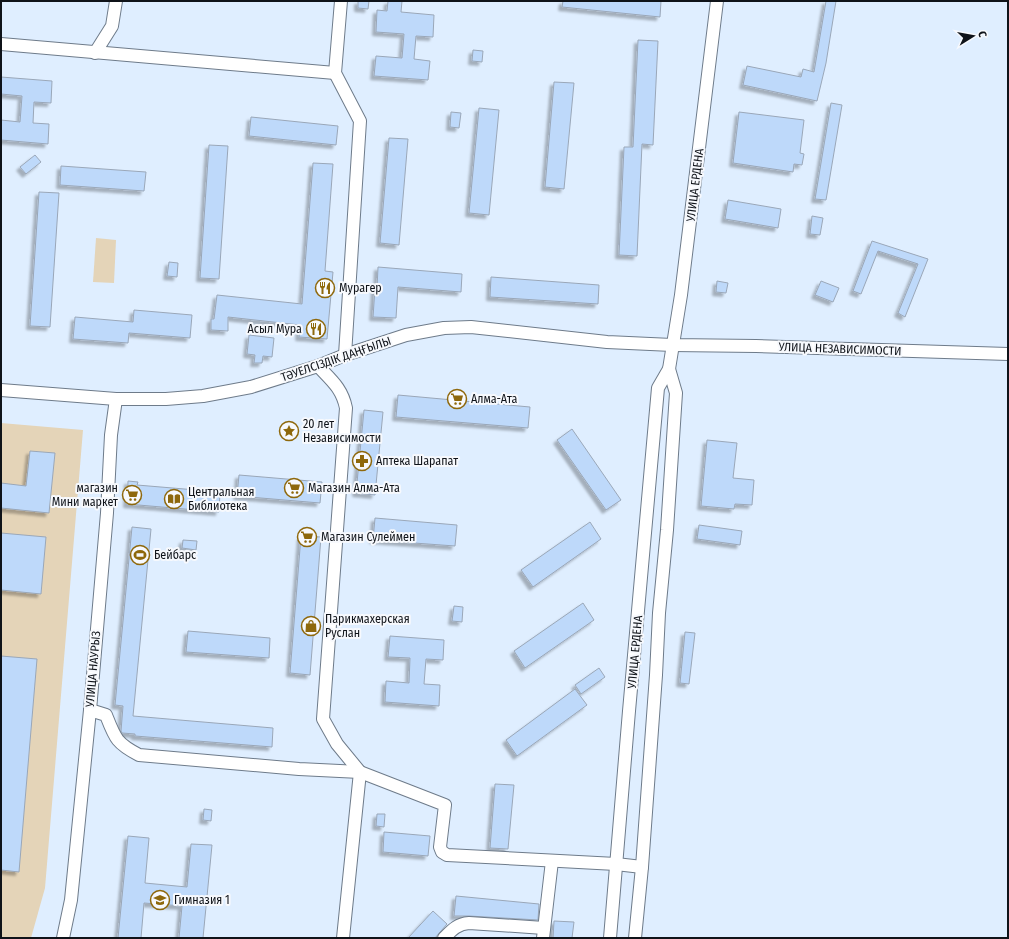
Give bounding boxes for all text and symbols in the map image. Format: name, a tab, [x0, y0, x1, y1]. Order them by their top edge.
north arrow	[953, 16, 993, 56]
text: С	[975, 30, 989, 38]
street label: УЛИЦА ЕРДЕНА	[683, 147, 707, 223]
restaurant icon: Мурагер	[314, 277, 336, 299]
place label: Мурагер	[339, 281, 382, 295]
restaurant icon: Асыл Мура	[305, 318, 327, 340]
place label: Асыл Мура	[248, 322, 302, 336]
street label: ТӘУЕЛСІЗДІК ДАҢҒЫЛЫ	[279, 334, 393, 384]
street label: УЛИЦА НЕЗАВИСИМОСТИ	[777, 340, 902, 358]
supermarket icon: Алма-Ата	[446, 388, 468, 410]
place label: Алма-Ата	[471, 392, 517, 406]
place label: 20 лет Независимости	[303, 417, 381, 445]
place icon: 20 лет Независимости	[278, 420, 300, 442]
pharmacy icon: Аптека Шарапат	[351, 450, 373, 472]
place label: Аптека Шарапат	[376, 454, 458, 468]
supermarket icon: Магазин Алма-Ата	[283, 477, 305, 499]
place label: магазин Мини маркет	[52, 481, 118, 509]
place label: Магазин Алма-Ата	[308, 481, 400, 495]
supermarket icon: магазин Мини маркет	[121, 484, 143, 506]
place label: Центральная Библиотека	[188, 485, 255, 513]
library icon: Центральная Библиотека	[163, 488, 185, 510]
supermarket icon: Магазин Сулеймен	[296, 526, 318, 548]
place label: Магазин Сулеймен	[321, 530, 415, 544]
sports icon: Бейбарс	[129, 544, 151, 566]
place label: Бейбарс	[154, 548, 196, 562]
place label: Парикмахерская Руслан	[325, 612, 410, 640]
street label: УЛИЦА ЕРДЕНА	[625, 614, 645, 690]
shop icon: Парикмахерская Руслан	[300, 615, 322, 637]
street label: УЛИЦА НАУРЫЗ	[83, 630, 103, 709]
school or university icon: Гимназия 1	[149, 889, 171, 911]
place label: Гимназия 1	[174, 893, 230, 907]

